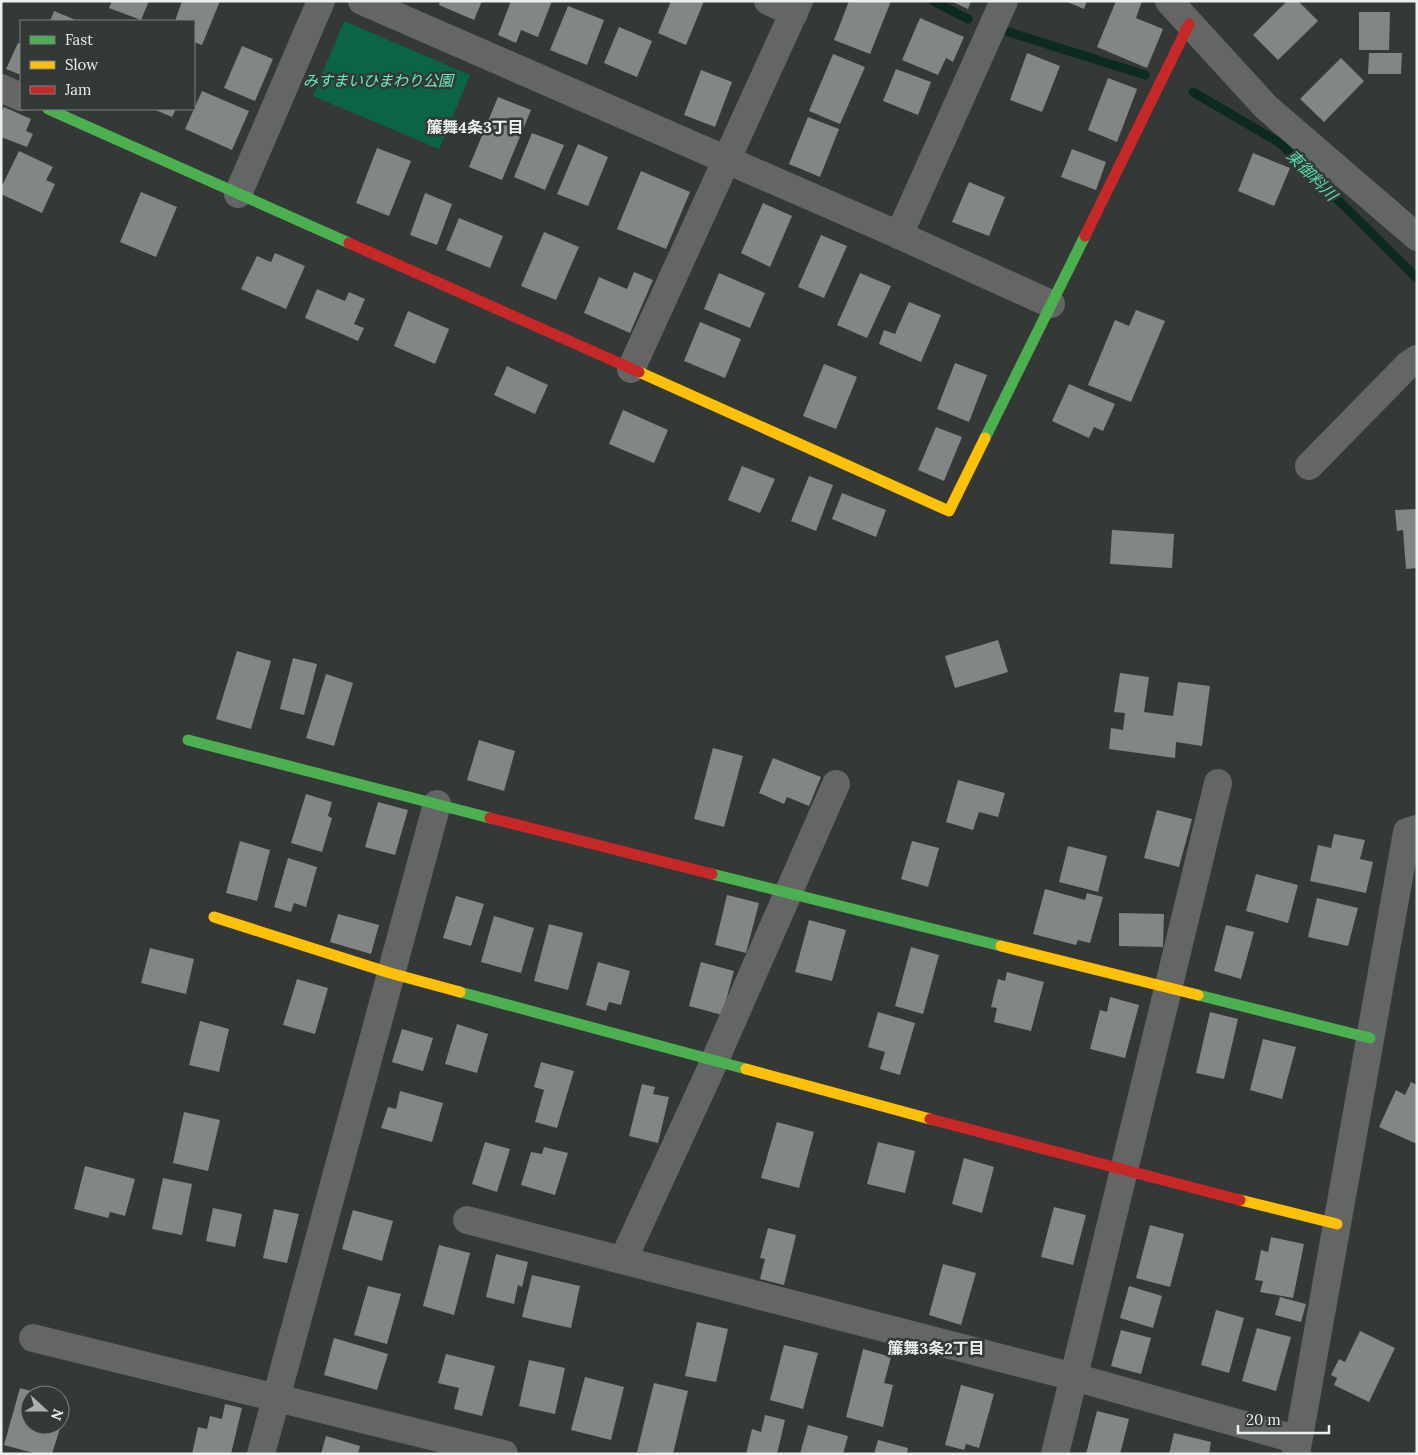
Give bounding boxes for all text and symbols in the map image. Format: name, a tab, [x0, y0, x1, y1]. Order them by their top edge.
legend	[20, 20, 195, 110]
text: Fast	[65, 30, 93, 49]
text: Slow	[65, 55, 98, 74]
park label: みすまいひまわり公園	[303, 71, 455, 90]
text: Jam	[64, 80, 92, 99]
district label: 簾舞4条3丁目	[426, 117, 524, 137]
water label: 東御料川	[1282, 145, 1343, 206]
district label: 簾舞3条2丁目	[887, 1338, 985, 1358]
north arrow	[20, 1385, 70, 1435]
scale bar	[1238, 1402, 1329, 1434]
text: N	[47, 1406, 67, 1423]
text: 20 m	[1246, 1410, 1281, 1429]

